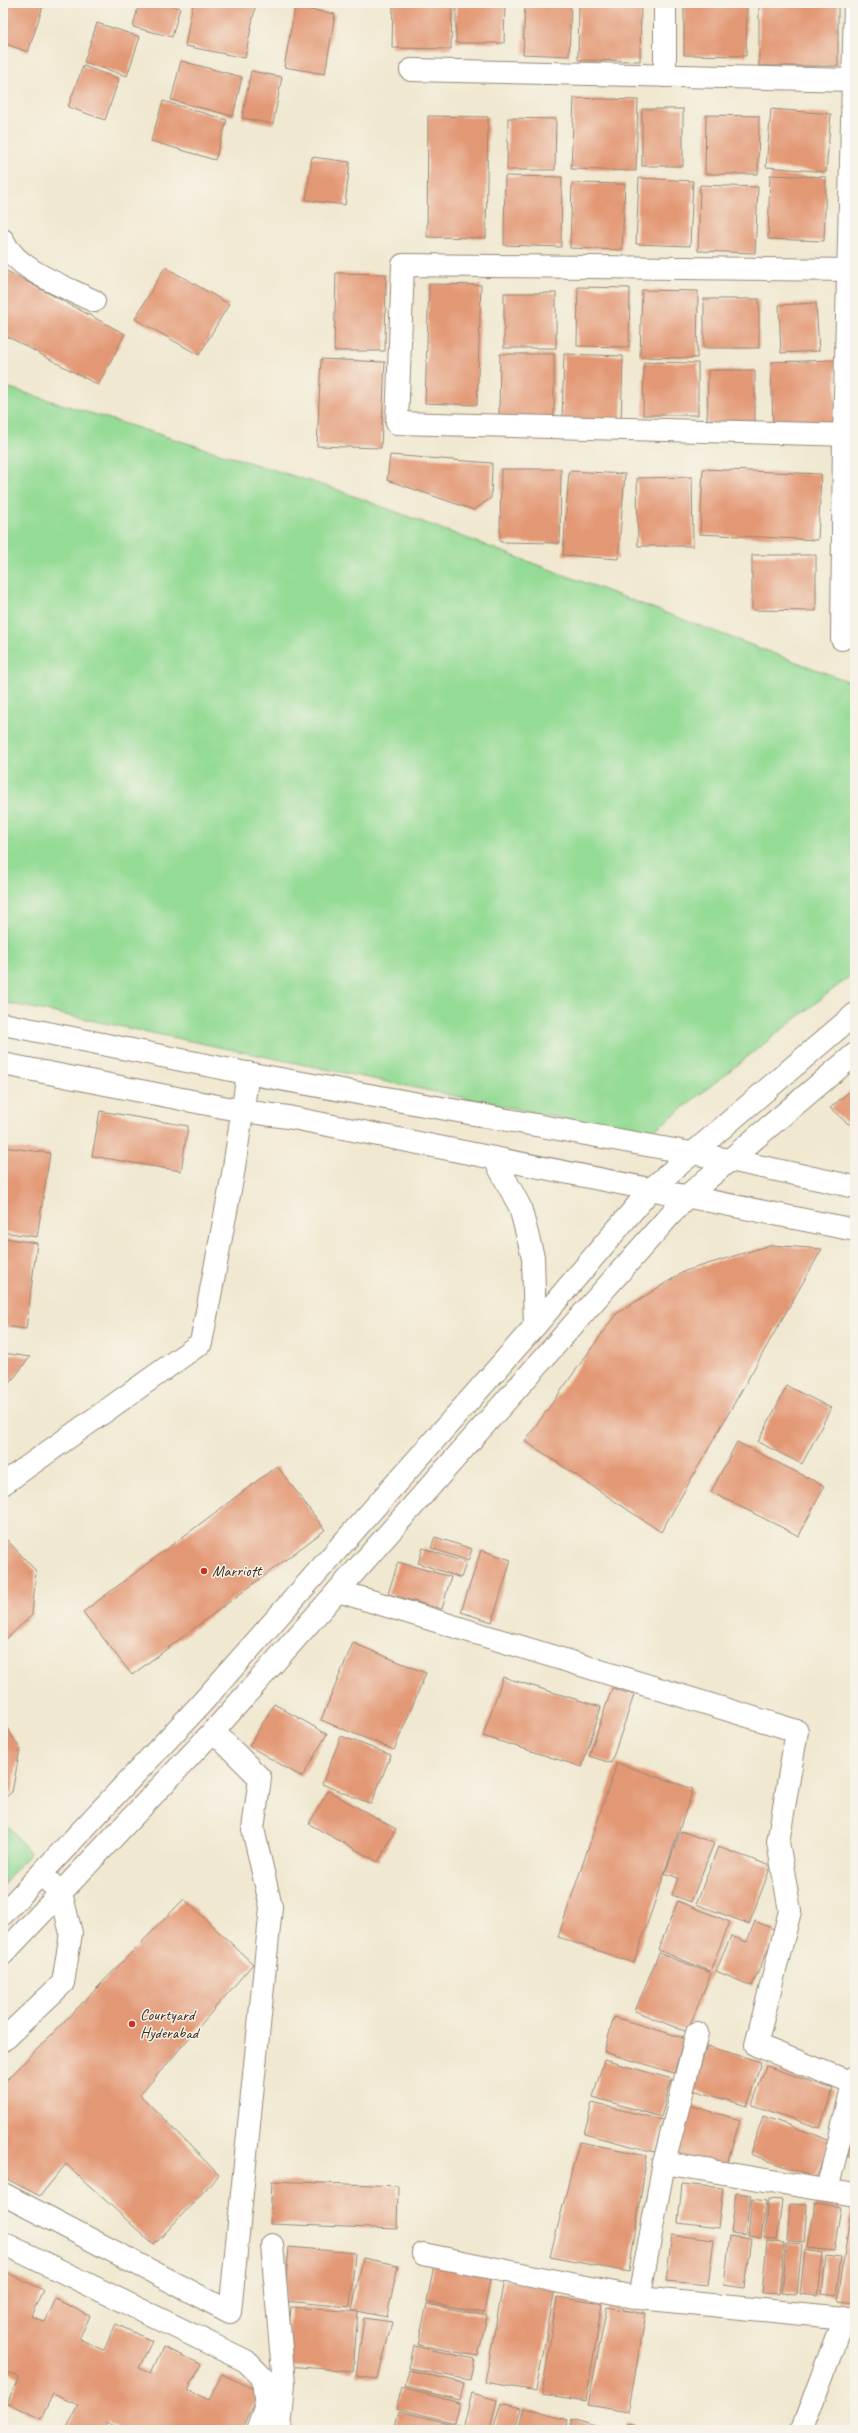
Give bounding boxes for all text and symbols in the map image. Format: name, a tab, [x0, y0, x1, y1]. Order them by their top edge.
place label: Marriott	[212, 1561, 263, 1581]
marker: Marriott	[199, 1566, 209, 1576]
place label: Courtyard Hyderabad	[140, 2005, 201, 2043]
marker: Courtyard Hyderabad	[127, 2019, 137, 2029]

